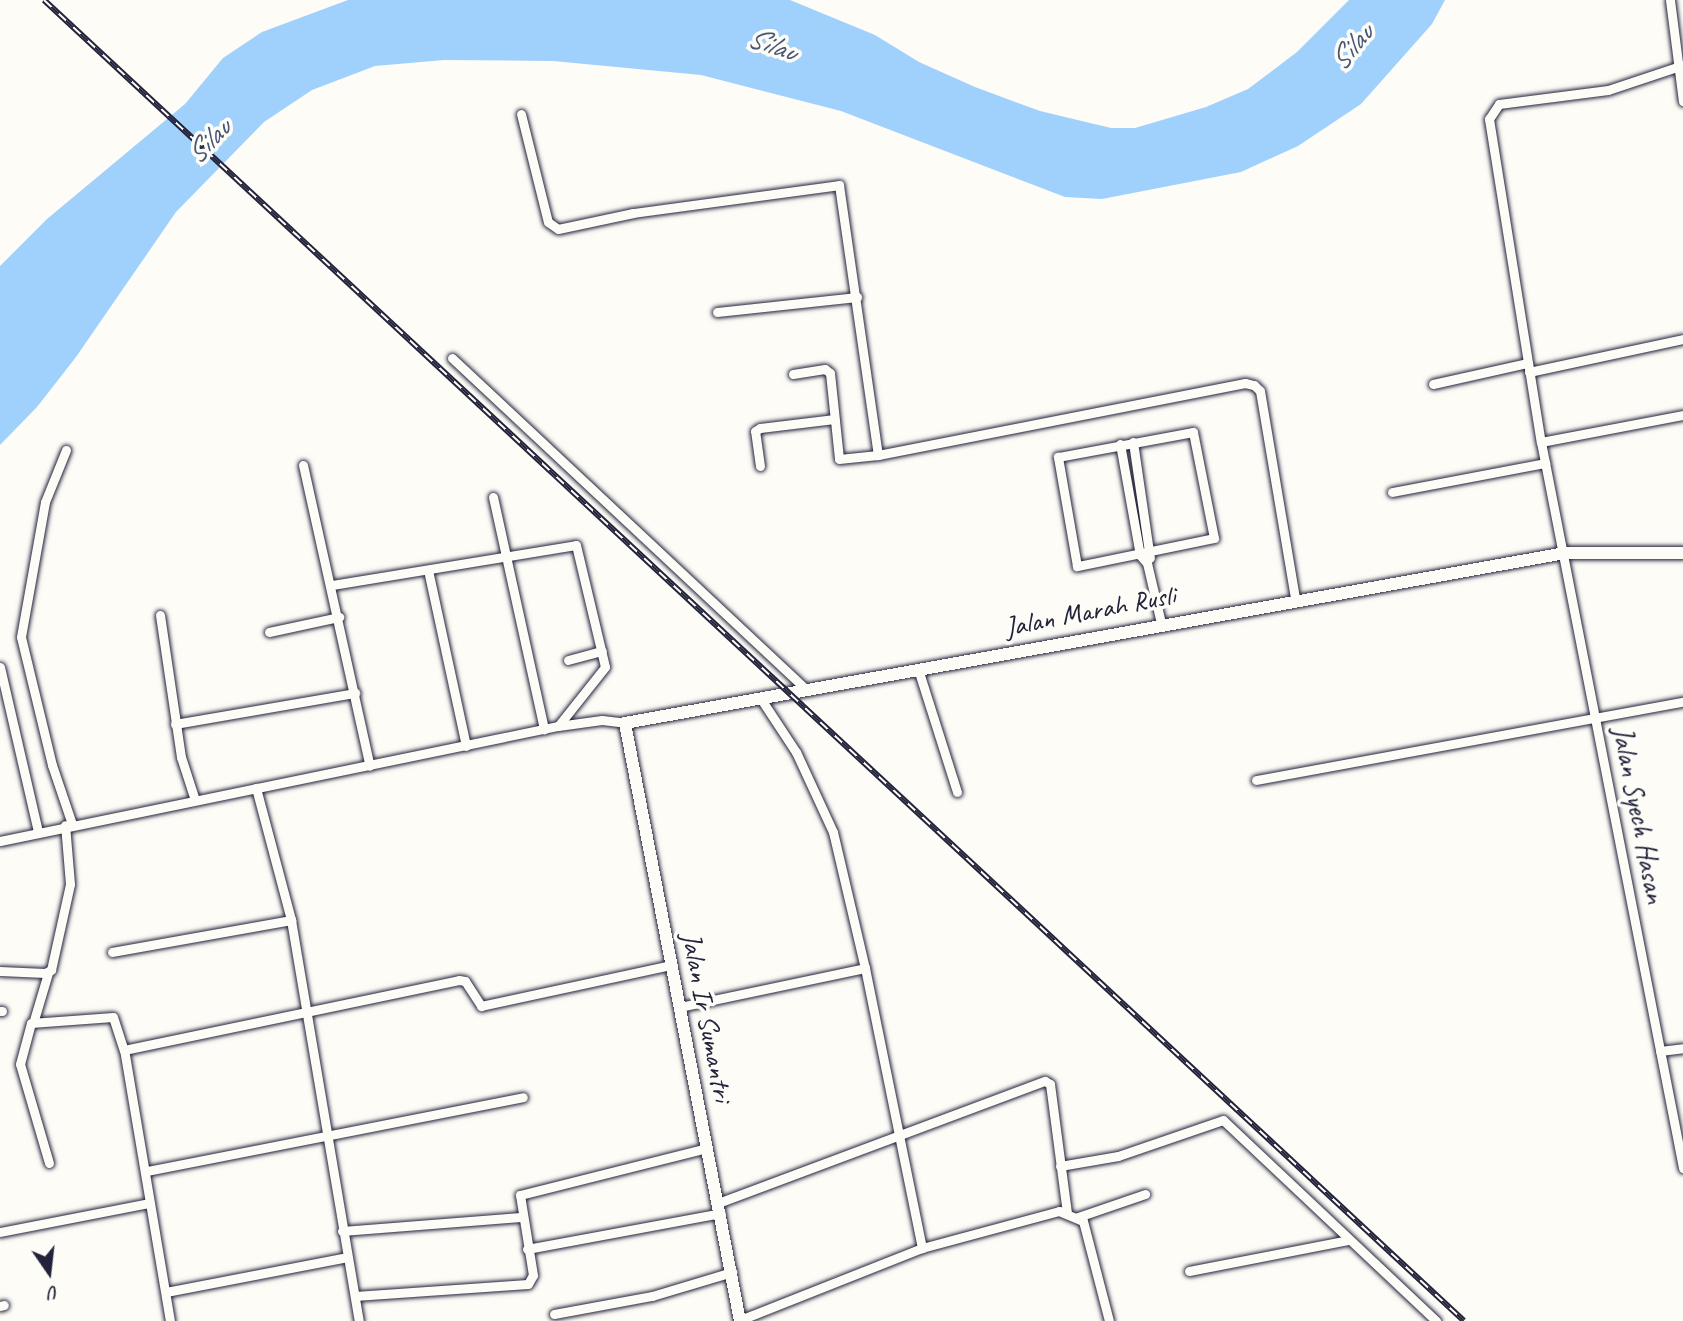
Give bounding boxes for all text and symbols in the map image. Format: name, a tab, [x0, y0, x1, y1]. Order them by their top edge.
water label: Silau	[1321, 17, 1381, 77]
water label: Silau	[743, 19, 801, 69]
water label: Silau	[178, 111, 238, 171]
street label: Jalan Marah Rusli	[1002, 578, 1178, 644]
street label: Jalan Syech Hasan	[1605, 724, 1673, 906]
street label: Jalan Ir Sumantri	[674, 930, 740, 1104]
north arrow	[14, 1237, 84, 1307]
text: U	[47, 1280, 61, 1305]

